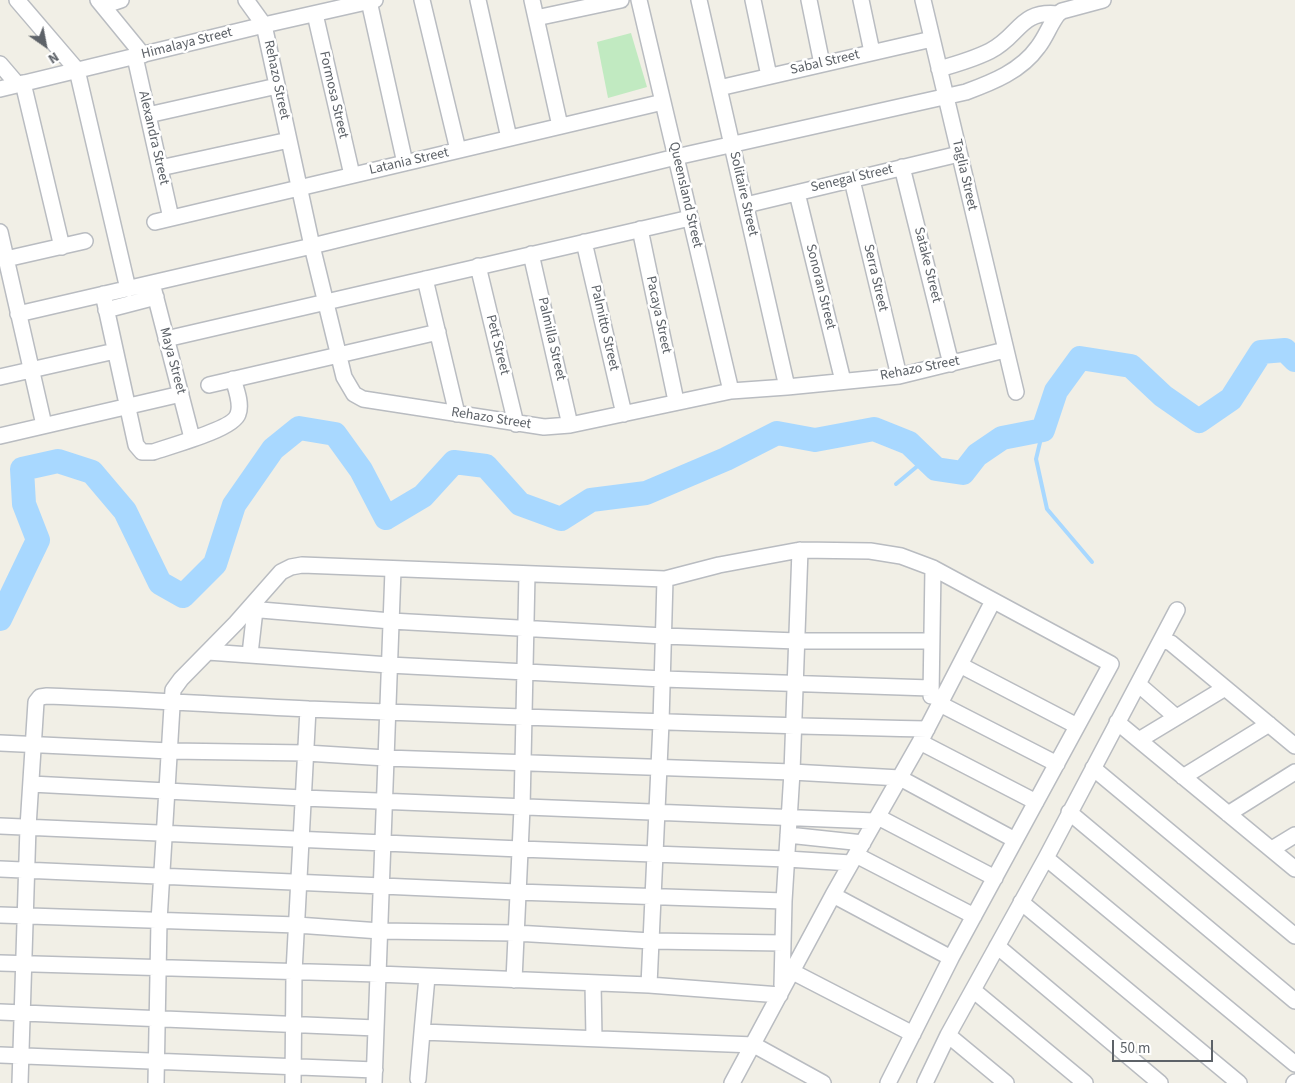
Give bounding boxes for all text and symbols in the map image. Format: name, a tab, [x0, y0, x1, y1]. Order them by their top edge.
north arrow	[20, 20, 70, 70]
street label: Himalaya Street	[140, 25, 234, 63]
street label: Rehazo Street	[259, 39, 293, 121]
text: N	[44, 47, 63, 69]
street label: Sabal Street	[789, 47, 861, 79]
street label: Formosa Street	[315, 50, 351, 140]
street label: Alexandra Street	[134, 89, 172, 187]
street label: Taglia Street	[948, 138, 980, 212]
street label: Queensland Street	[665, 140, 705, 250]
street label: Latania Street	[368, 145, 450, 179]
street label: Solitaire Street	[725, 150, 761, 238]
street label: Senegal Street	[809, 161, 895, 197]
street label: Satake Street	[909, 225, 945, 305]
street label: Sonoran Street	[801, 243, 839, 331]
street label: Serra Street	[859, 243, 891, 313]
street label: Pacaya Street	[642, 275, 674, 355]
street label: Palmitto Street	[586, 284, 622, 372]
street label: Palmilla Street	[533, 296, 569, 382]
street label: Pett Street	[481, 313, 513, 377]
street label: Maya Street	[155, 326, 189, 396]
street label: Rehazo Street	[879, 353, 961, 385]
street label: Rehazo Street	[450, 404, 532, 434]
scale bar	[1115, 1030, 1216, 1062]
text: 50 m	[1120, 1038, 1150, 1059]

